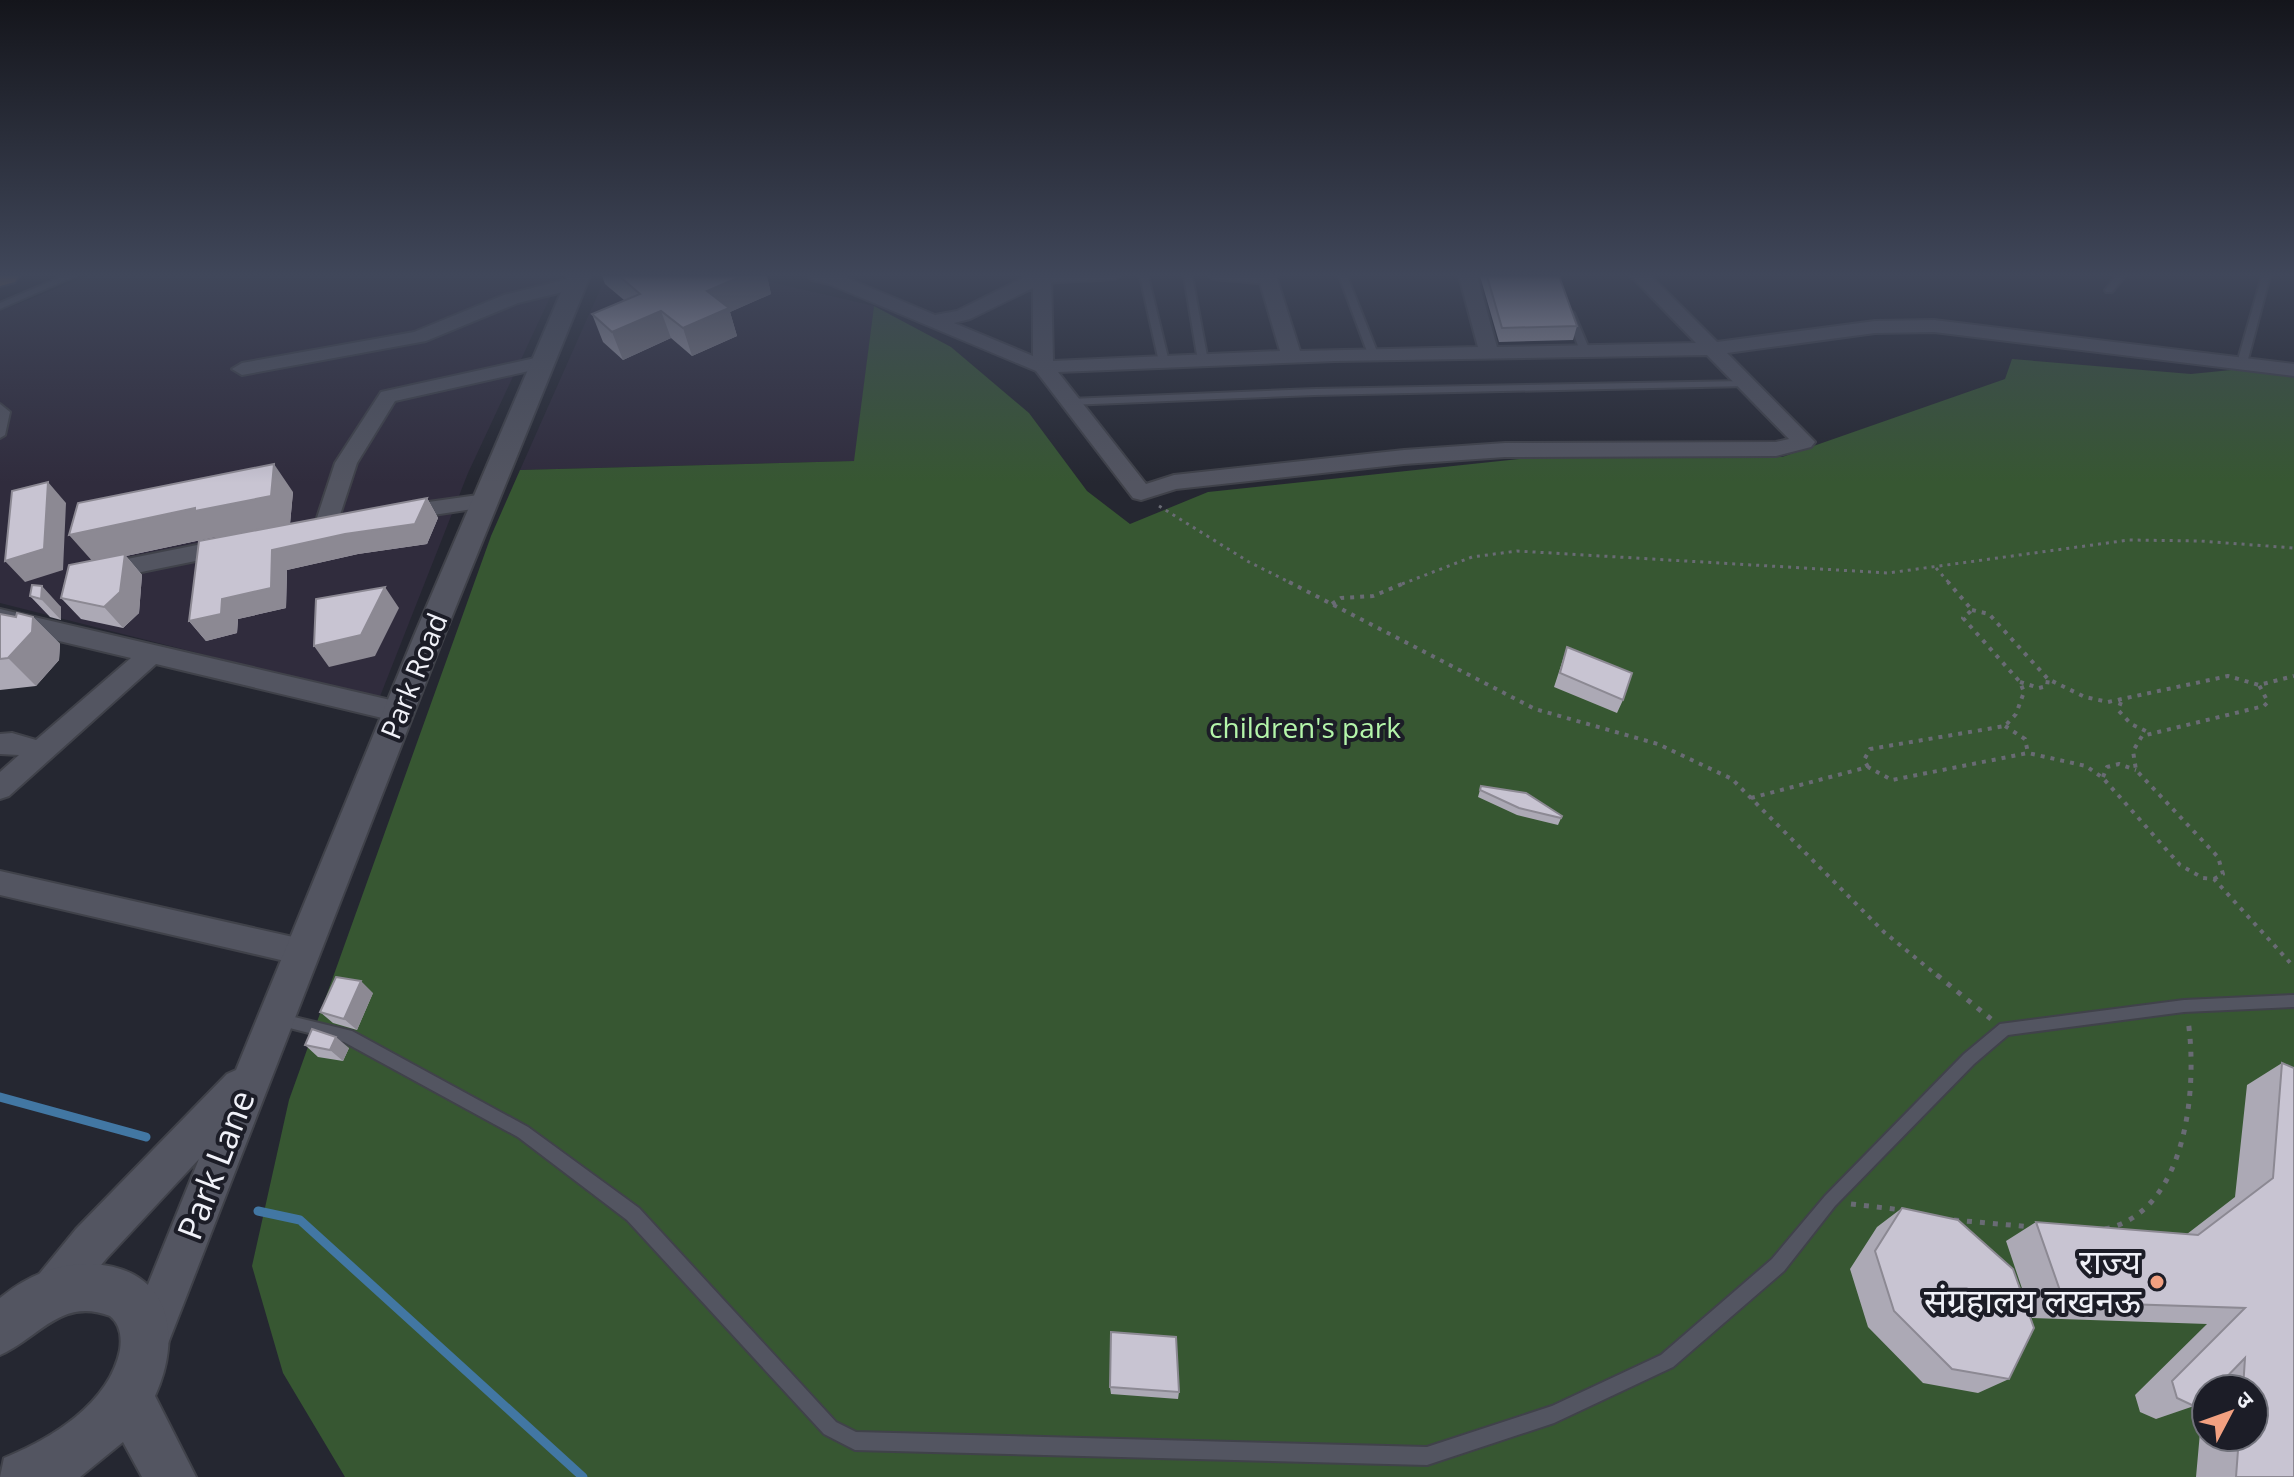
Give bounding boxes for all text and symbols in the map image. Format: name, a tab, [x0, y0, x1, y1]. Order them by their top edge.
street label: Park Road	[371, 607, 456, 744]
park label: children's park	[1209, 708, 1401, 746]
street label: Park Lane	[166, 1083, 265, 1246]
place label: राज्य संग्रहालय लखनऊ	[1924, 1238, 2142, 1323]
marker: राज्य संग्रहालय लखनऊ	[2148, 1273, 2166, 1291]
north arrow	[2190, 1373, 2270, 1453]
text: उ	[2230, 1385, 2262, 1415]

